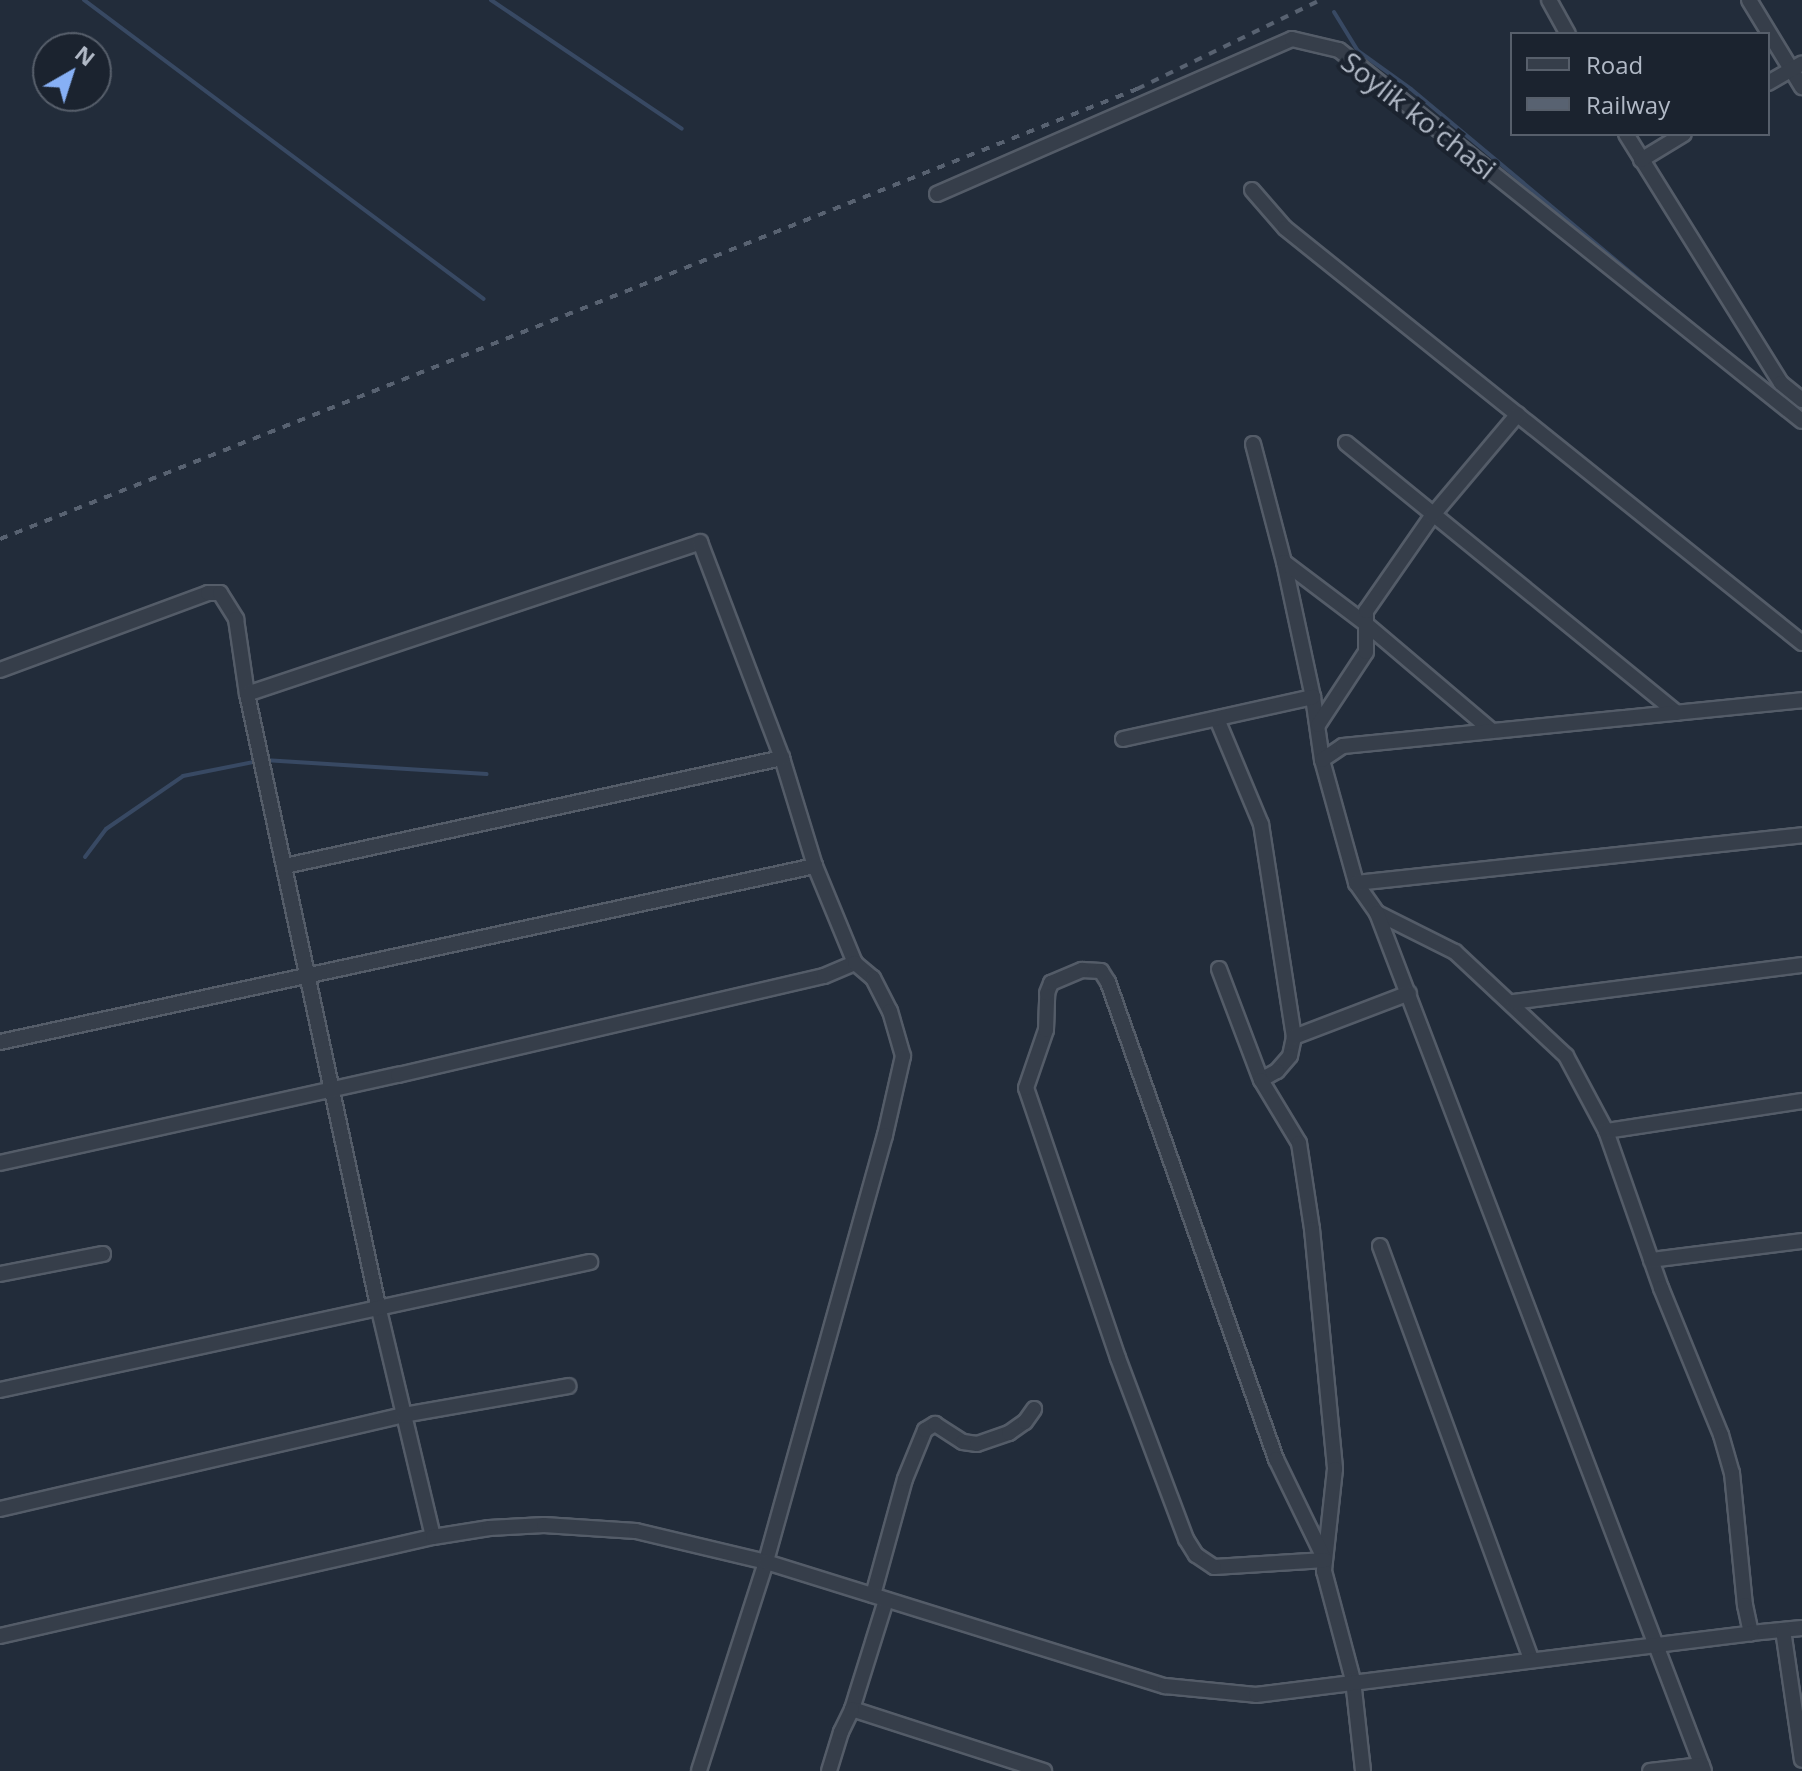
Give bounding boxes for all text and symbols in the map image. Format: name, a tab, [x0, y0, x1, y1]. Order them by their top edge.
north arrow	[32, 32, 112, 112]
legend	[1510, 32, 1770, 136]
text: N	[69, 38, 102, 72]
street label: Soylik ko'chasi	[1335, 44, 1503, 186]
text: Road	[1586, 48, 1643, 81]
text: Railway	[1586, 88, 1670, 121]

